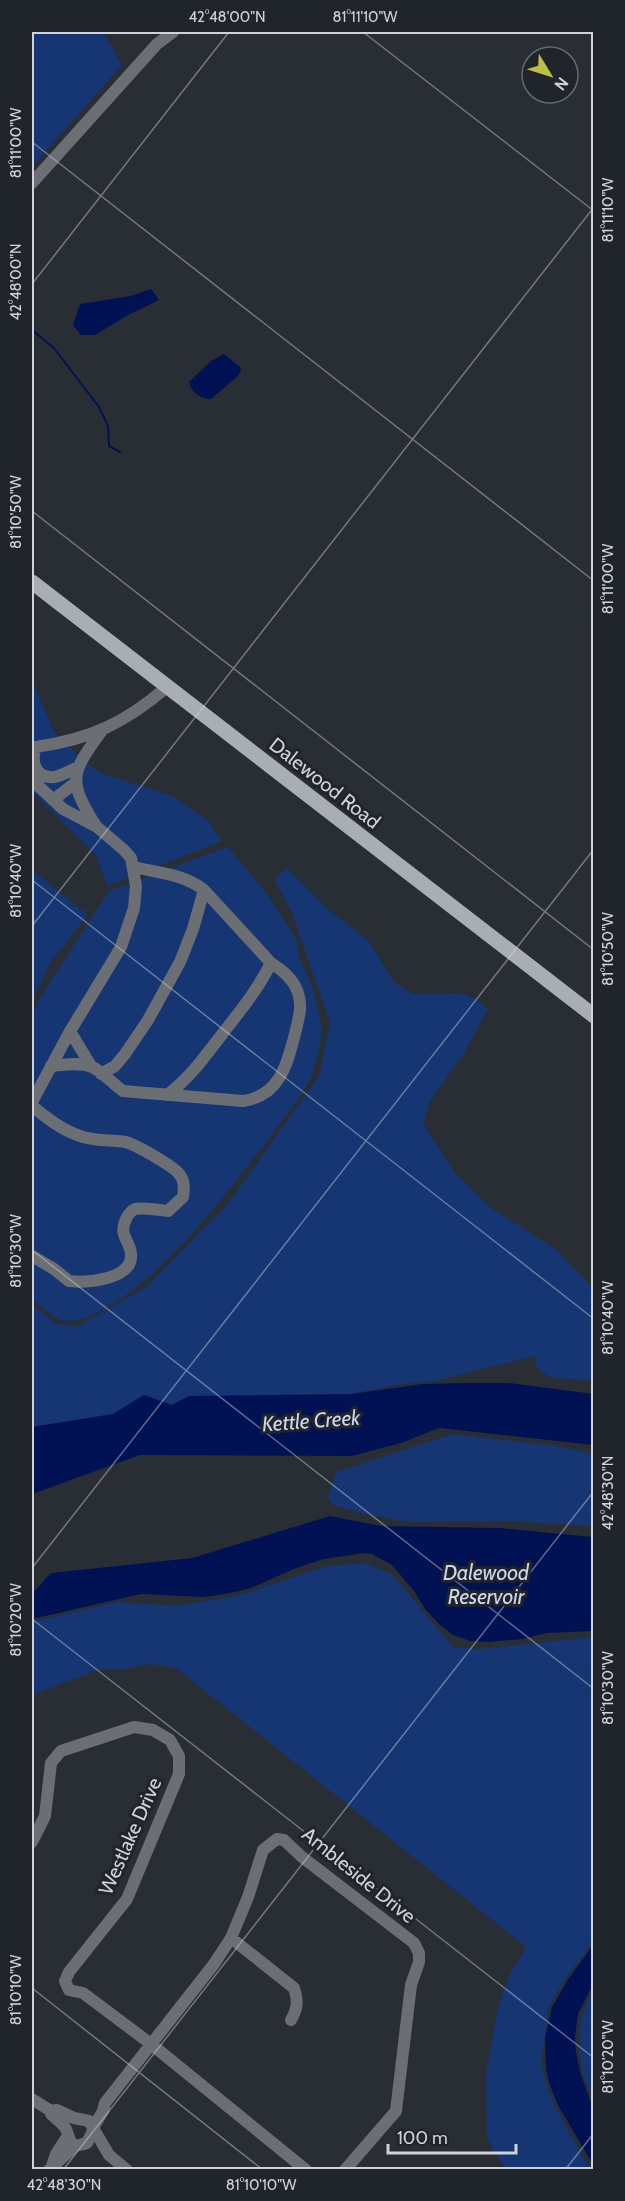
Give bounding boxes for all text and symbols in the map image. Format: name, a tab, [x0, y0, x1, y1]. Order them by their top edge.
text: 42°48'00"N	[188, 8, 266, 26]
text: 81°11'10"W	[332, 8, 398, 26]
north arrow	[520, 45, 580, 105]
text: N	[550, 74, 572, 94]
text: 81°11'00"W	[7, 107, 25, 178]
text: 81°11'10"W	[599, 177, 617, 243]
text: 42°48'00"N	[7, 243, 25, 321]
text: 81°10'50"W	[7, 474, 25, 549]
text: 81°11'00"W	[599, 543, 617, 614]
street label: Dalewood Road	[265, 732, 385, 834]
text: 81°10'40"W	[7, 843, 25, 918]
text: 81°10'50"W	[599, 911, 617, 986]
text: 81°10'30"W	[7, 1213, 25, 1288]
text: 81°10'40"W	[599, 1280, 617, 1355]
water label: Kettle Creek	[261, 1405, 362, 1436]
text: 42°48'30"N	[599, 1456, 617, 1530]
water label: Dalewood Reservoir	[443, 1560, 530, 1609]
text: 81°10'20"W	[7, 1582, 25, 1657]
text: 81°10'30"W	[599, 1650, 617, 1725]
street label: Westlake Drive	[93, 1774, 167, 1898]
street label: Ambleside Drive	[297, 1822, 421, 1928]
text: 81°10'10"W	[7, 1954, 25, 2025]
text: 81°10'20"W	[599, 2019, 617, 2094]
scale bar	[388, 2117, 516, 2155]
text: 100 m	[397, 2127, 448, 2149]
text: 42°48'30"N	[27, 2176, 101, 2194]
text: 81°10'10"W	[226, 2176, 297, 2194]

